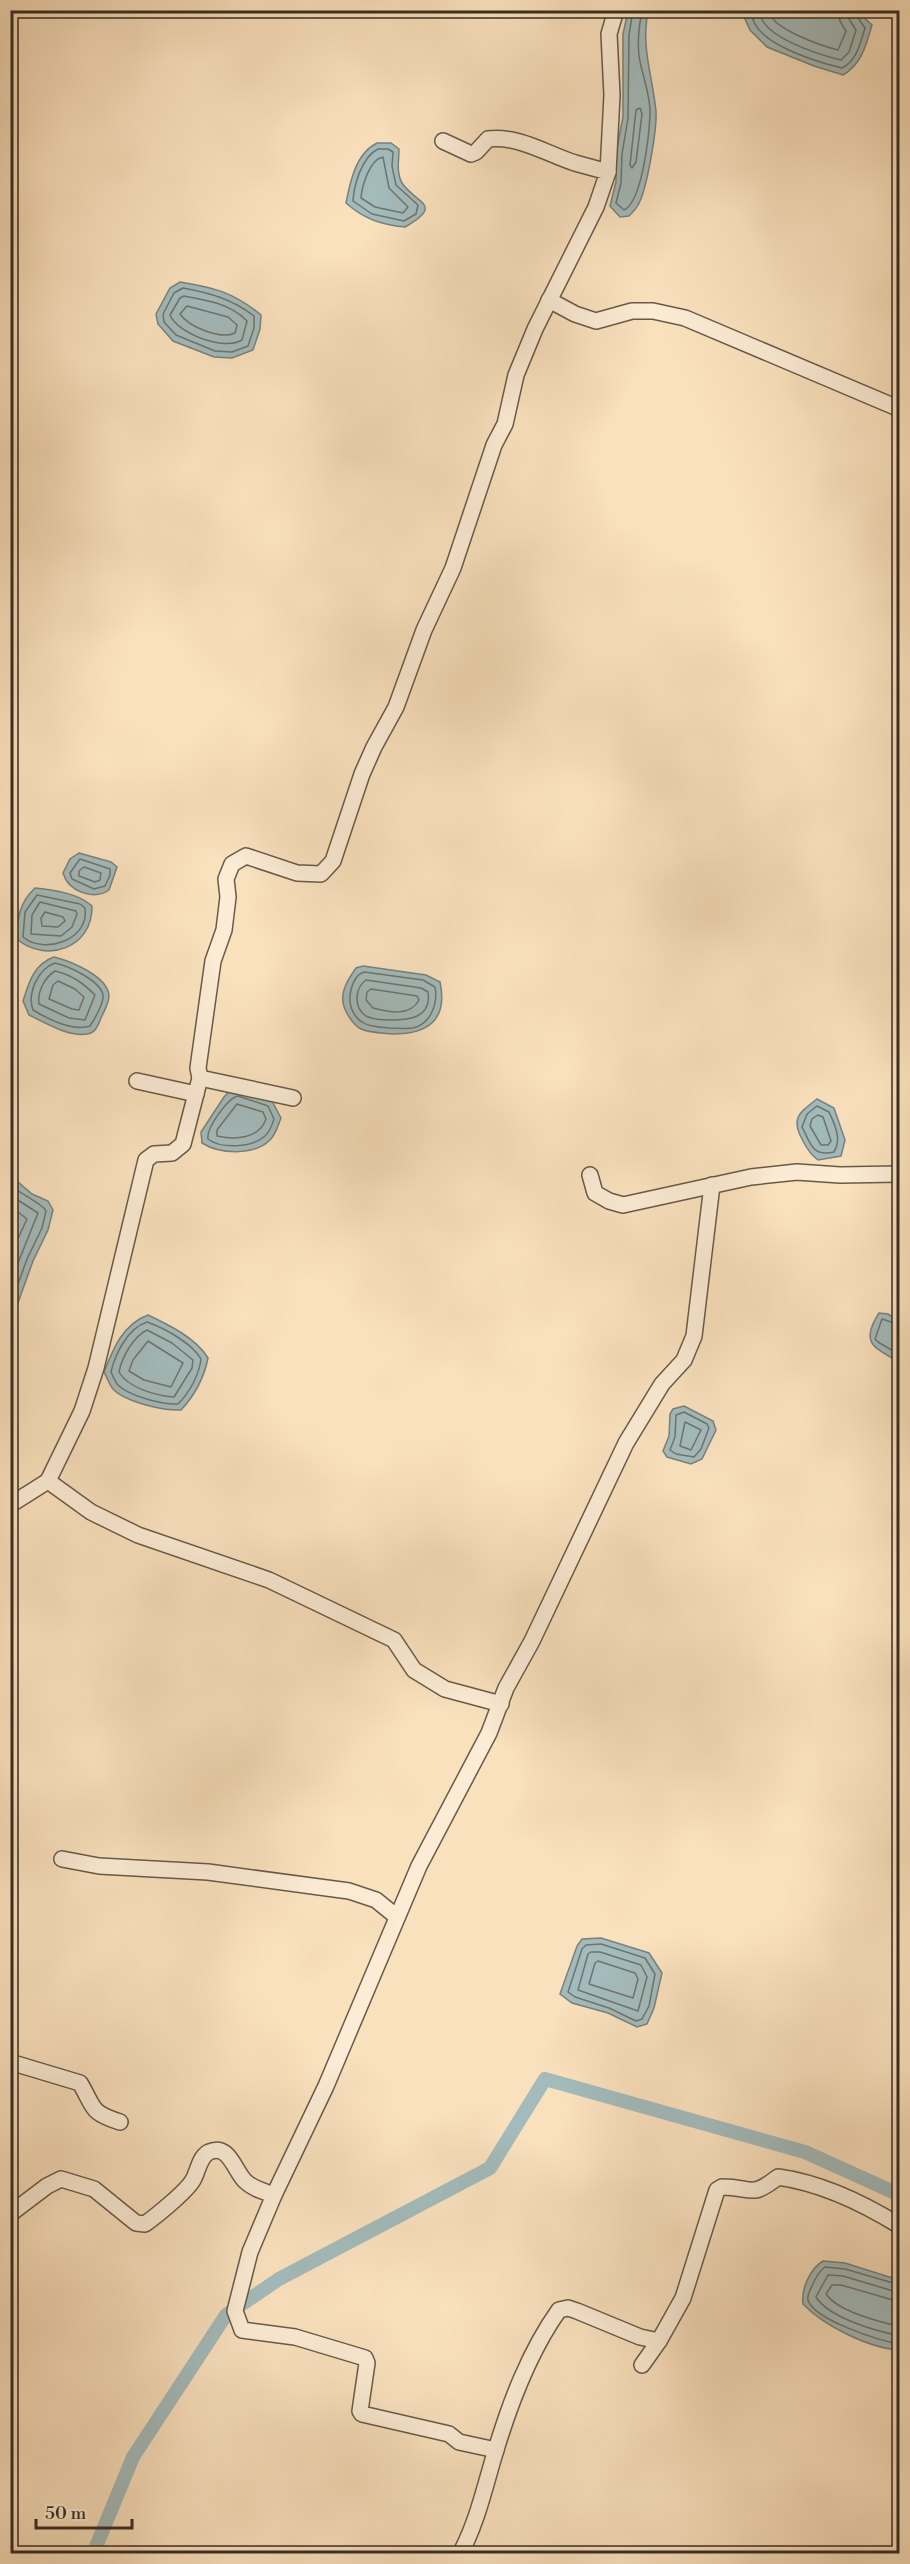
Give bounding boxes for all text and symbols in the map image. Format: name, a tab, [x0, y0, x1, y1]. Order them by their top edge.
scale bar	[36, 2492, 132, 2530]
text: 50 m	[45, 2502, 87, 2525]

